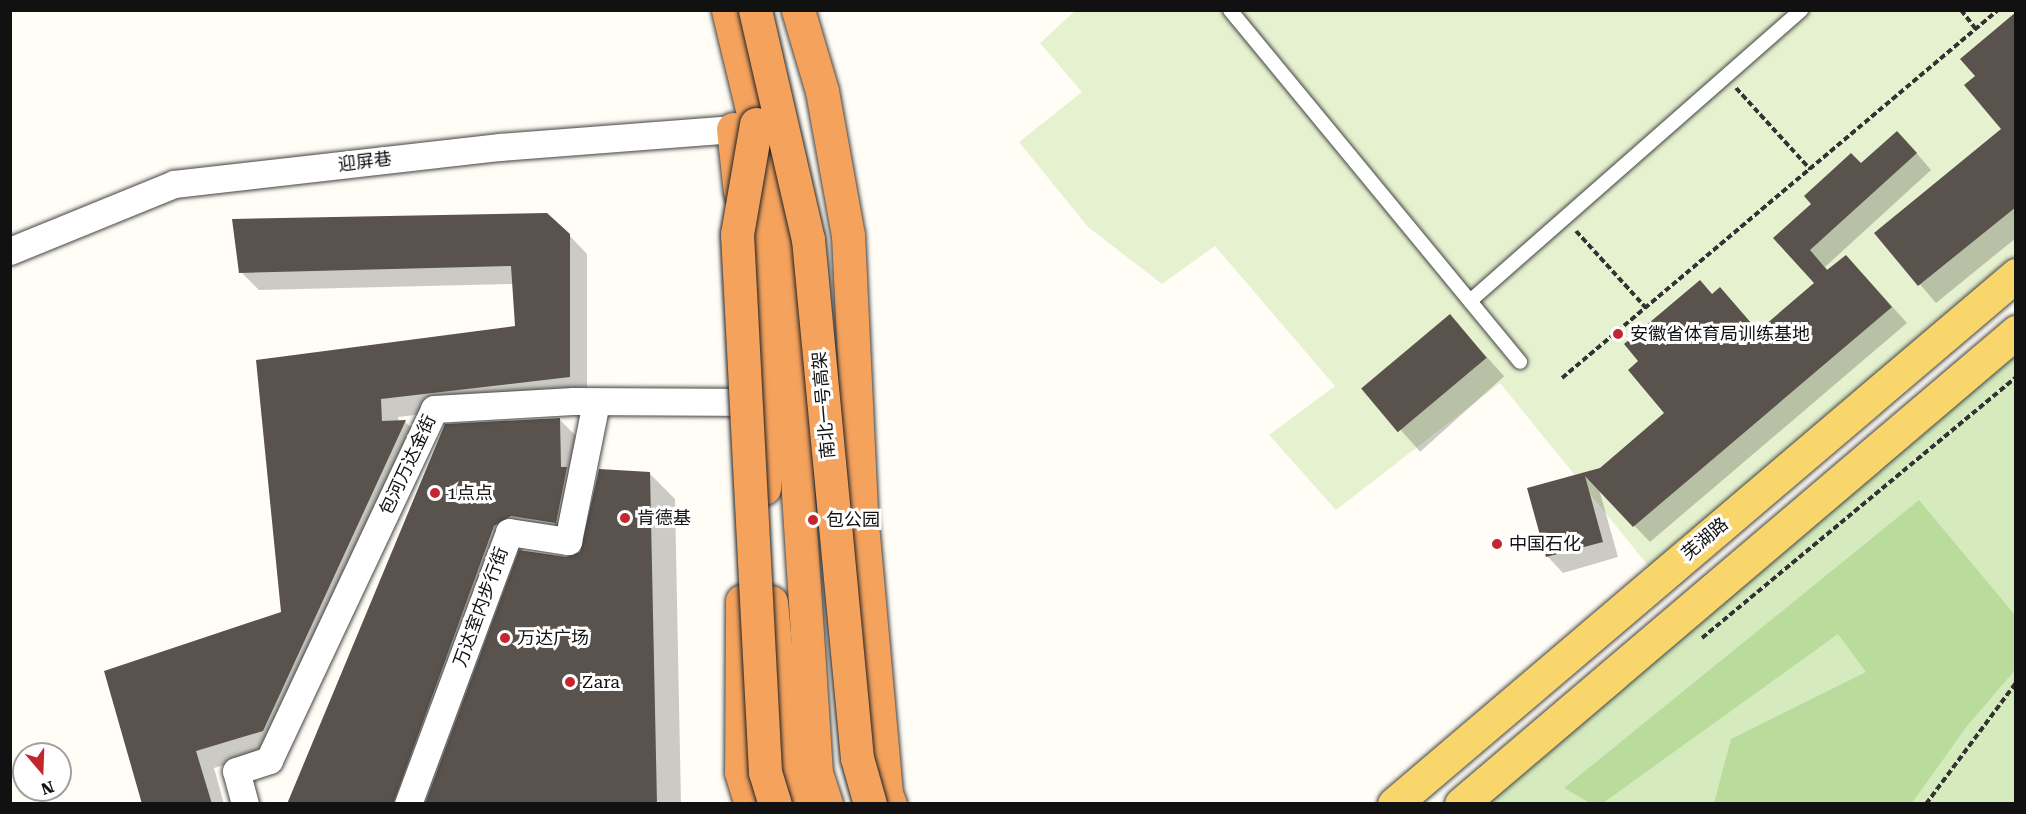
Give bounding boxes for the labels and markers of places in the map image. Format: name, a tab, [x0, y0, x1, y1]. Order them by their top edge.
place label: 安徽省体育局训练基地	[1630, 323, 1810, 345]
marker: 安徽省体育局训练基地	[1611, 327, 1625, 341]
place label: 1点点	[447, 482, 493, 504]
marker: 1点点	[428, 486, 442, 500]
place label: 肯德基	[637, 507, 691, 529]
place label: 包公园	[826, 509, 880, 531]
marker: 肯德基	[618, 511, 632, 525]
marker: 包公园	[804, 511, 822, 529]
place label: 中国石化	[1509, 533, 1581, 555]
marker: 中国石化	[1490, 537, 1504, 551]
place label: 万达广场	[517, 627, 589, 649]
marker: 万达广场	[498, 631, 512, 645]
place label: Zara	[582, 671, 620, 693]
marker: Zara	[563, 675, 577, 689]

